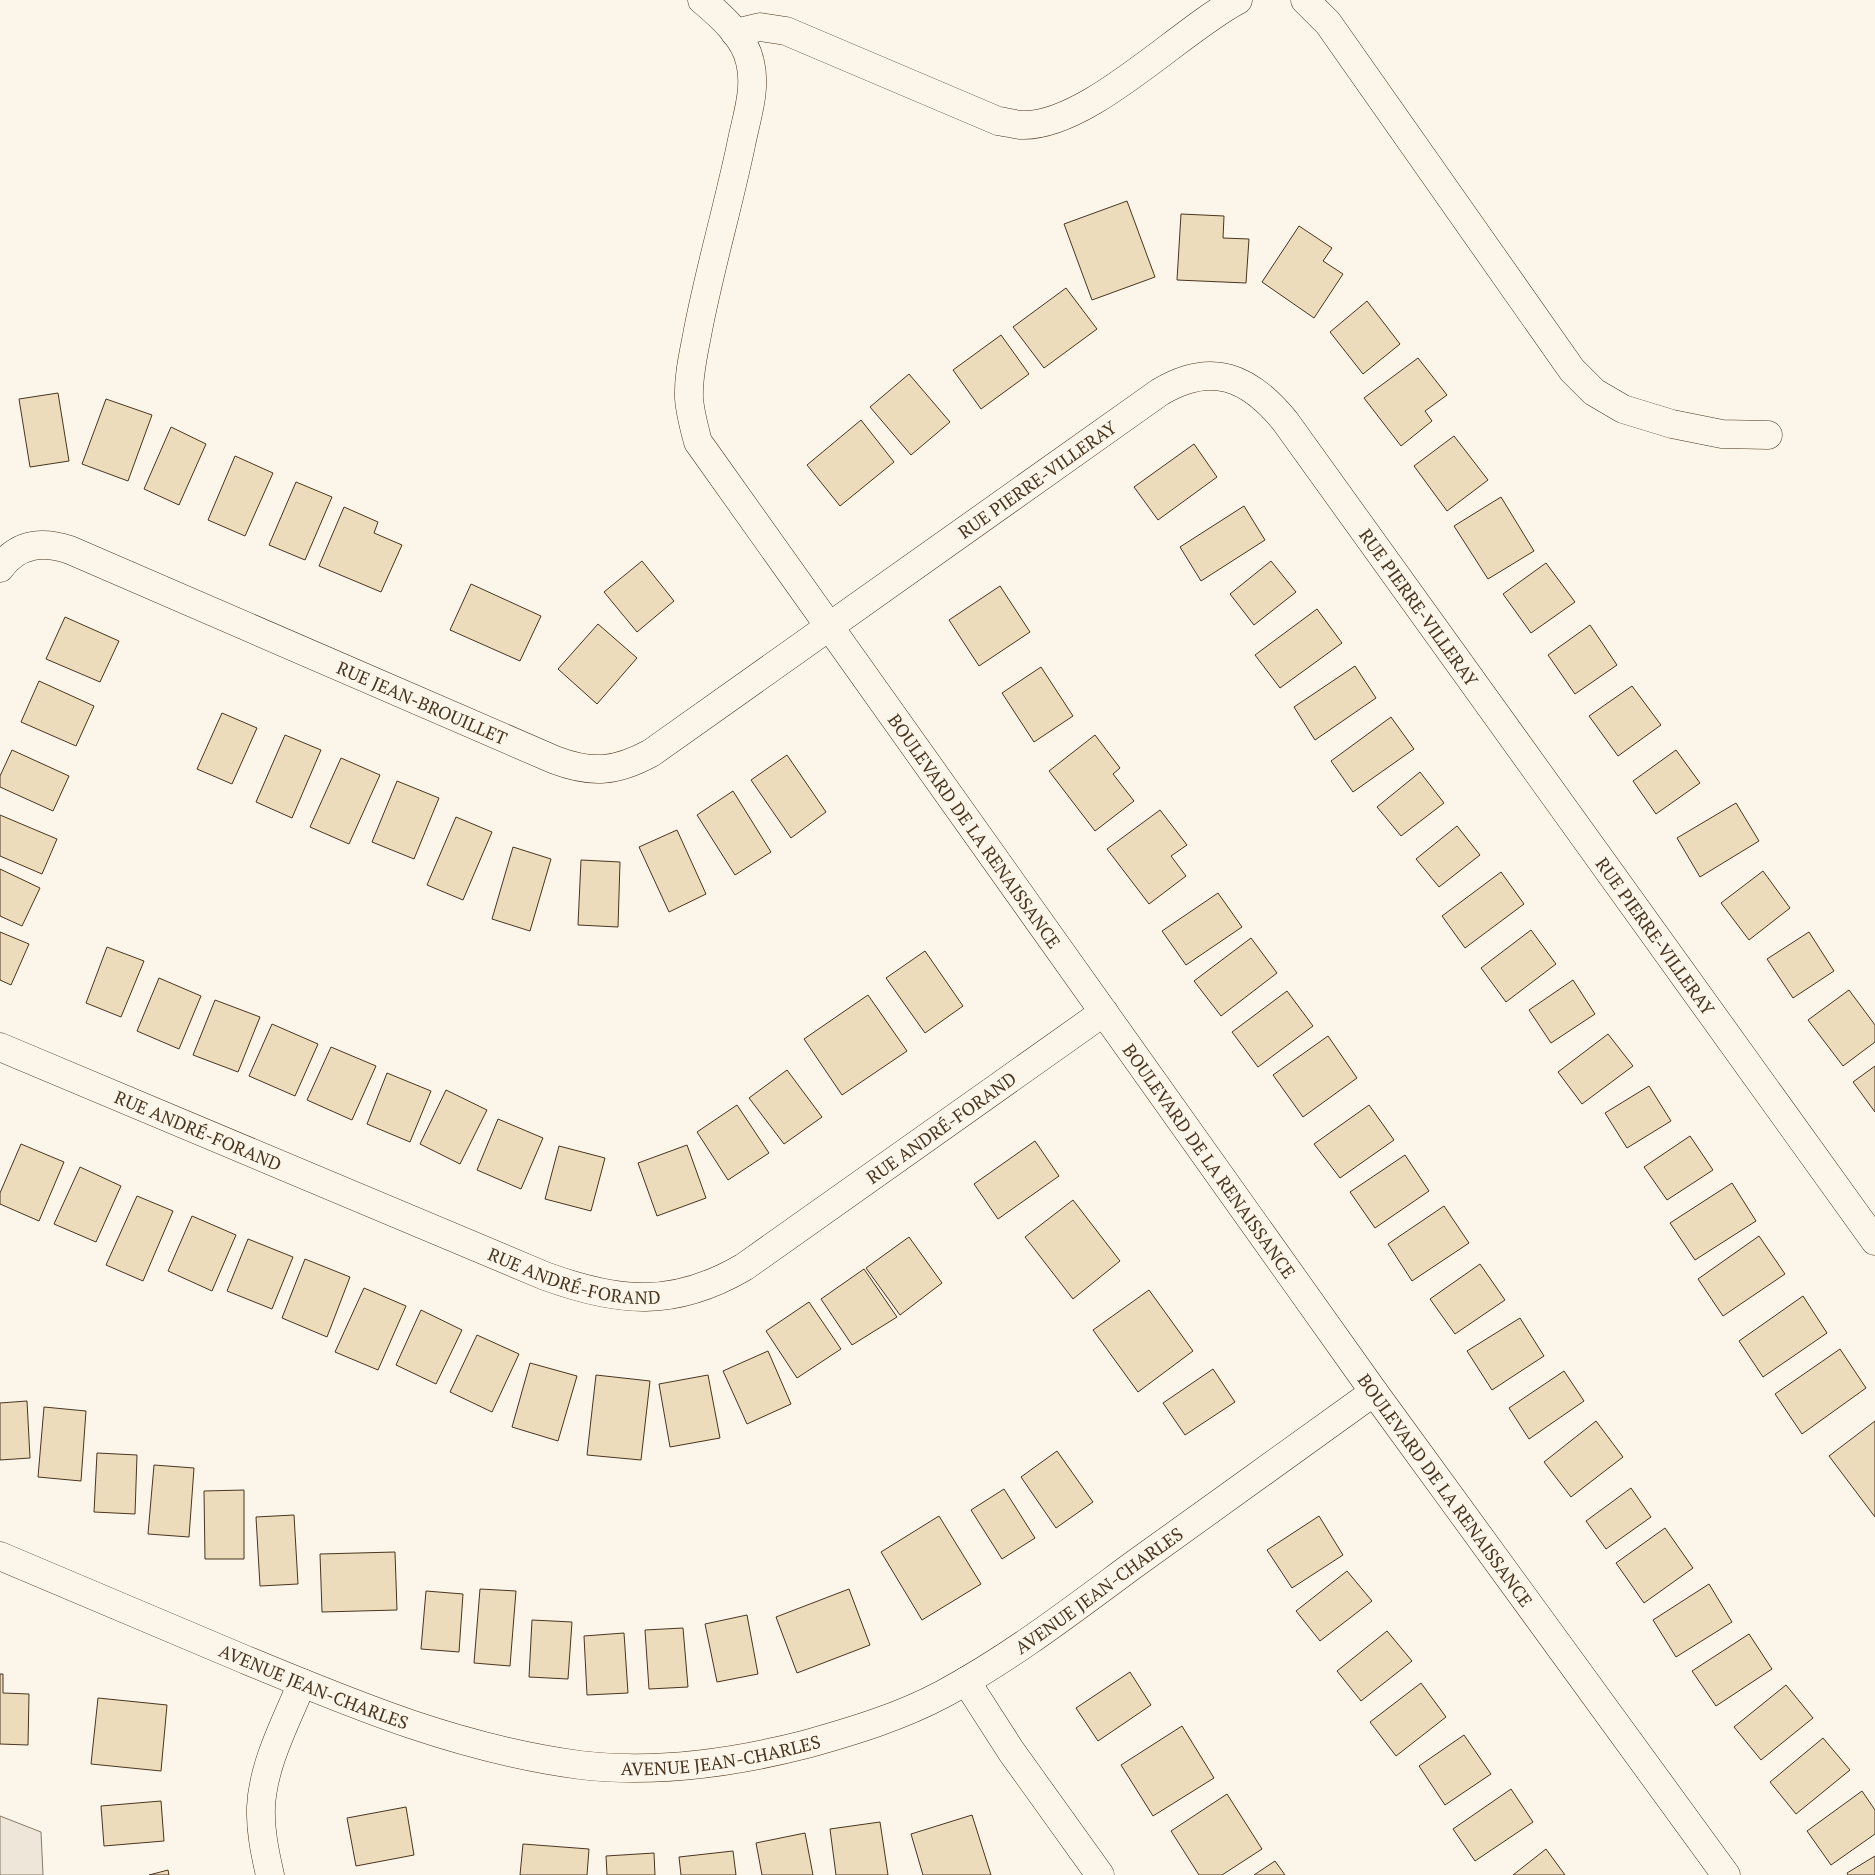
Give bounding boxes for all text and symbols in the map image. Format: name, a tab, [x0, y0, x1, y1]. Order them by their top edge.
street label: RUE PIERRE-VILLERAY	[953, 415, 1121, 544]
street label: RUE PIERRE-VILLERAY	[1354, 524, 1484, 691]
street label: RUE JEAN-BROUILLET	[333, 655, 511, 750]
street label: BOULEVARD DE LA RENAISSANCE	[883, 709, 1066, 953]
street label: RUE PIERRE-VILLERAY	[1591, 852, 1721, 1020]
street label: BOULEVARD DE LA RENAISSANCE	[1118, 1039, 1301, 1283]
street label: RUE ANDRÉ-FORAND	[861, 1066, 1021, 1189]
street label: RUE ANDRÉ-FORAND	[111, 1085, 285, 1176]
street label: RUE ANDRÉ-FORAND	[485, 1241, 661, 1309]
street label: BOULEVARD DE LA RENAISSANCE	[1353, 1369, 1538, 1611]
street label: AVENUE JEAN-CHARLES	[1010, 1521, 1188, 1659]
street label: AVENUE JEAN-CHARLES	[216, 1638, 412, 1735]
street label: AVENUE JEAN-CHARLES	[621, 1729, 823, 1780]

